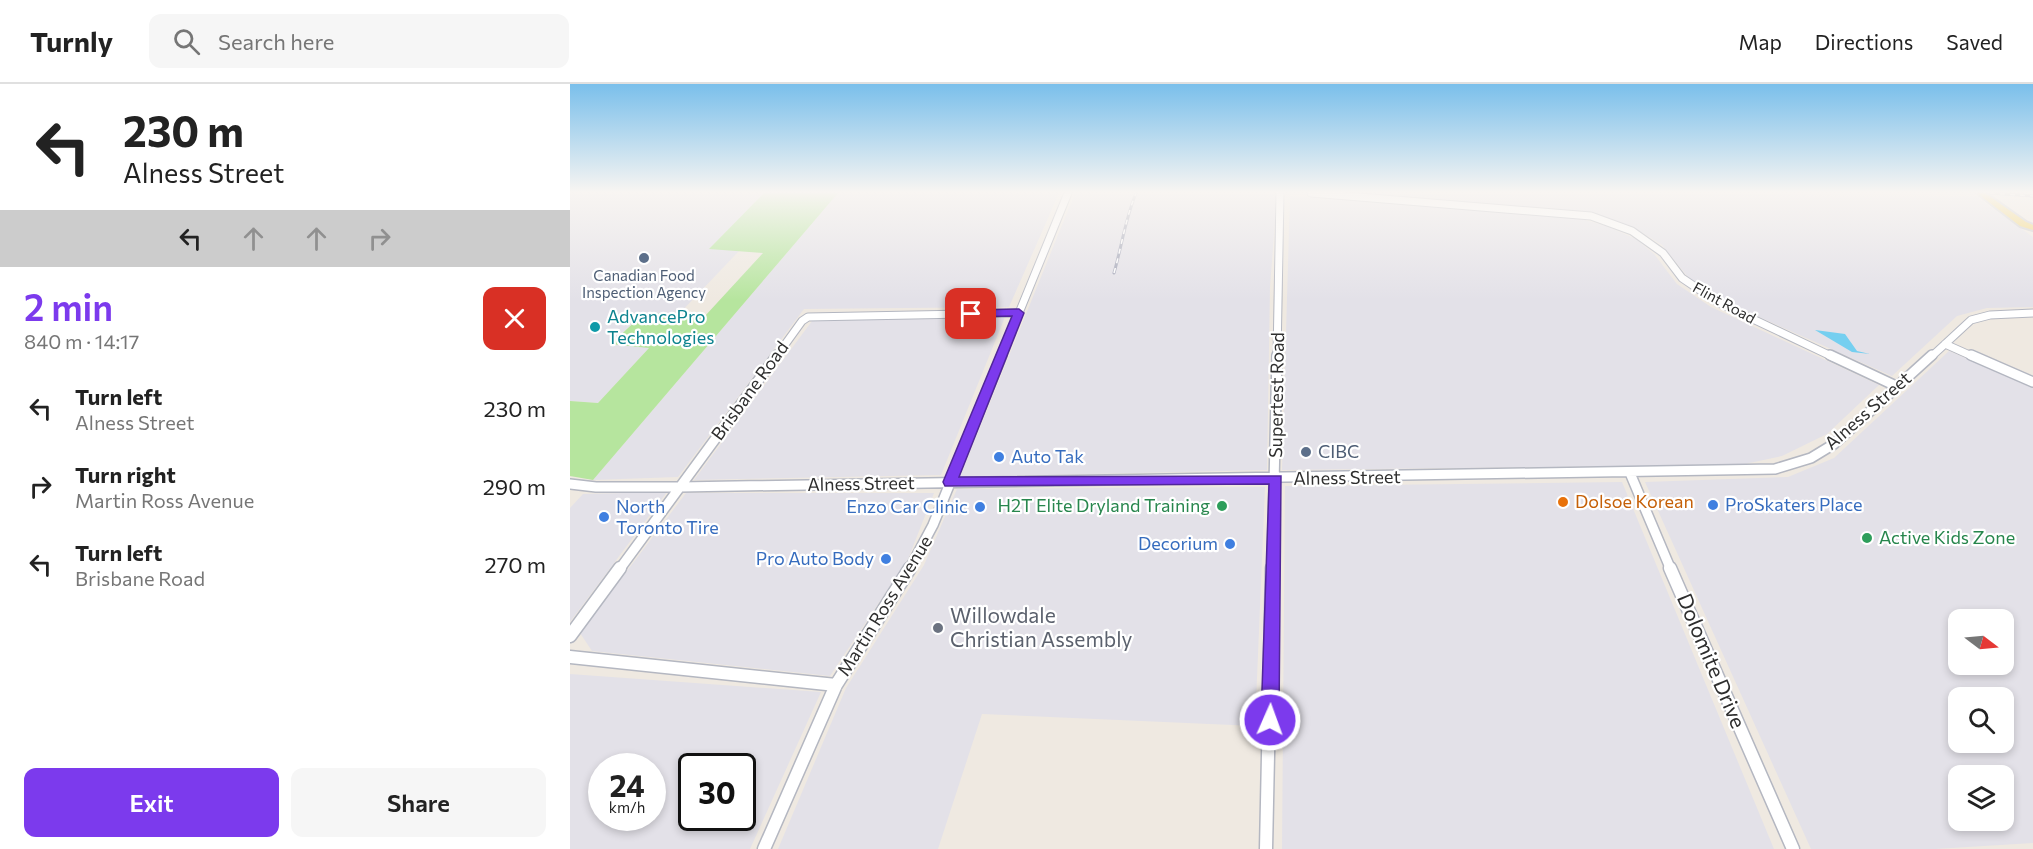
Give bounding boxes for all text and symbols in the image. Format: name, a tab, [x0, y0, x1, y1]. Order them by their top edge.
search box	[149, 14, 569, 68]
text: Turnly	[30, 24, 113, 58]
icon: search	[170, 25, 203, 58]
text: Search here	[218, 28, 334, 55]
text: Map	[1739, 29, 1782, 54]
text: Directions	[1815, 29, 1913, 54]
text: Saved	[1946, 29, 2003, 54]
text: 230 m	[123, 104, 244, 156]
icon: left	[24, 108, 102, 186]
text: Alness Street	[123, 156, 284, 189]
icon: left	[174, 222, 207, 255]
icon: ahead	[237, 222, 270, 255]
icon: ahead	[300, 222, 333, 255]
icon: right	[363, 222, 396, 255]
marker: Canadian Food Inspection Agency	[637, 251, 651, 265]
place label: Canadian Food Inspection Agency	[582, 266, 706, 301]
street label: Flint Road	[1690, 278, 1759, 327]
text: 2 min	[24, 284, 113, 328]
button: close	[483, 287, 546, 350]
pin	[945, 288, 996, 339]
icon: arrive	[954, 297, 987, 330]
place label: AdvancePro Technologies	[607, 305, 714, 348]
marker: AdvancePro Technologies	[588, 320, 602, 334]
text: 840 m · 14:17	[24, 329, 139, 353]
street label: Supertest Road	[1264, 332, 1288, 458]
street label: Brisbane Road	[706, 337, 792, 444]
street label: Alness Street	[1820, 367, 1915, 454]
text: Turn left	[75, 383, 162, 410]
icon: left	[24, 392, 57, 425]
text: 230 m	[483, 395, 546, 422]
text: Alness Street	[75, 410, 194, 434]
place label: CIBC	[1318, 440, 1359, 462]
place label: Auto Tak	[1011, 445, 1084, 467]
marker: CIBC	[1299, 445, 1313, 459]
marker: Auto Tak	[992, 450, 1006, 464]
text: Turn right	[75, 461, 176, 488]
street label: Alness Street	[1293, 465, 1401, 489]
icon: right	[24, 470, 57, 503]
street label: Alness Street	[807, 471, 915, 495]
text: 290 m	[483, 473, 546, 500]
text: Martin Ross Avenue	[75, 488, 254, 512]
place label: Dolsoe Korean	[1575, 490, 1694, 512]
place label: ProSkaters Place	[1725, 493, 1863, 515]
place label: H2T Elite Dryland Training	[997, 494, 1210, 516]
place label: North Toronto Tire	[616, 495, 719, 538]
place label: Enzo Car Clinic	[846, 495, 968, 517]
marker: Dolsoe Korean	[1556, 495, 1570, 509]
marker: ProSkaters Place	[1706, 498, 1720, 512]
marker: H2T Elite Dryland Training	[1215, 499, 1229, 513]
marker: Enzo Car Clinic	[973, 500, 987, 514]
marker: North Toronto Tire	[597, 510, 611, 524]
place label: Active Kids Zone	[1879, 526, 2015, 548]
street label: Martin Ross Avenue	[832, 531, 936, 680]
marker: Active Kids Zone	[1860, 531, 1874, 545]
place label: Decorium	[1138, 532, 1218, 554]
marker: Decorium	[1223, 537, 1237, 551]
text: Turn left	[75, 539, 162, 566]
place label: Pro Auto Body	[756, 547, 874, 569]
icon: left	[24, 548, 57, 581]
text: 270 m	[485, 551, 546, 578]
marker: Pro Auto Body	[879, 552, 893, 566]
text: Brisbane Road	[75, 566, 205, 590]
street label: Dolomite Drive	[1673, 589, 1752, 732]
place label: Willowdale Christian Assembly	[950, 602, 1132, 651]
north arrow	[1948, 609, 2014, 675]
map controls	[1948, 609, 2014, 831]
marker: Willowdale Christian Assembly	[931, 621, 945, 635]
button: search	[1948, 687, 2014, 753]
position arrow	[1238, 688, 1302, 752]
speed limit sign: 30	[678, 753, 756, 831]
button: layers	[1948, 765, 2014, 831]
text: 24	[609, 766, 645, 803]
button: Exit	[24, 768, 279, 837]
button: Share	[291, 768, 546, 837]
text: km/h	[609, 798, 645, 816]

